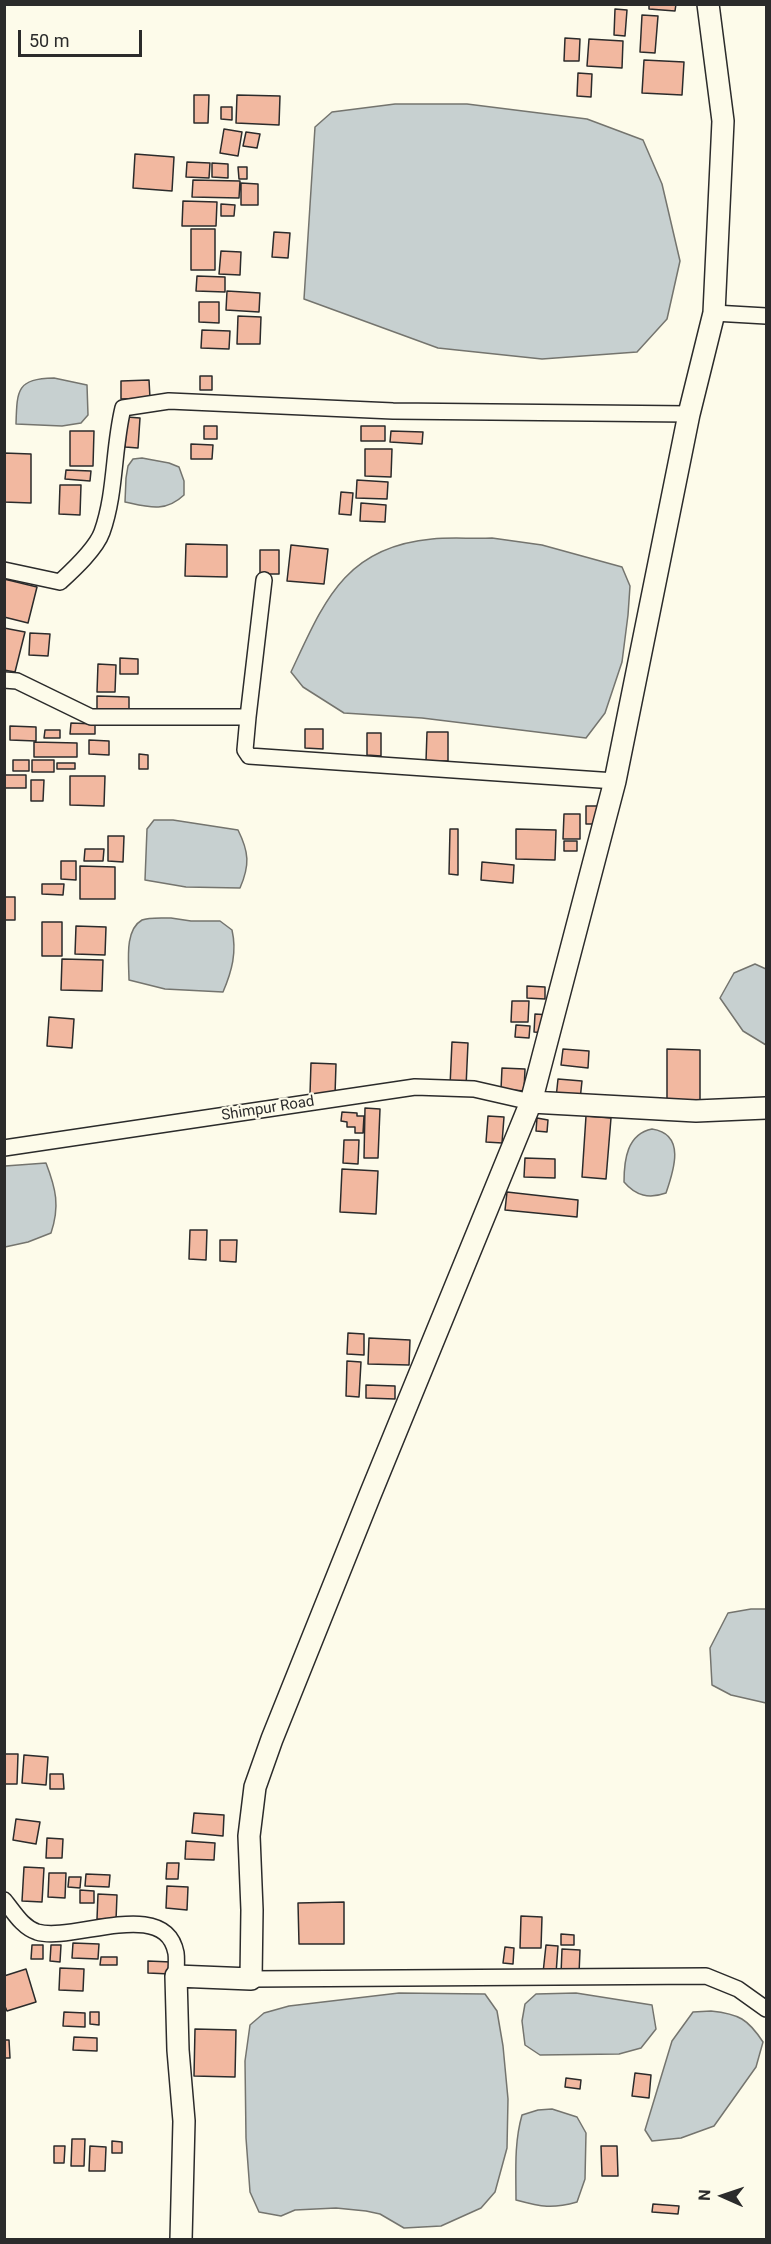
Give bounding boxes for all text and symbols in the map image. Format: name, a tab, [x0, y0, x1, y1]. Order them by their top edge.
scale bar	[21, 18, 146, 56]
text: 50 m	[29, 30, 69, 51]
street label: Shimpur Road	[220, 1093, 316, 1125]
north arrow	[693, 2166, 753, 2226]
text: N	[695, 2189, 714, 2201]

